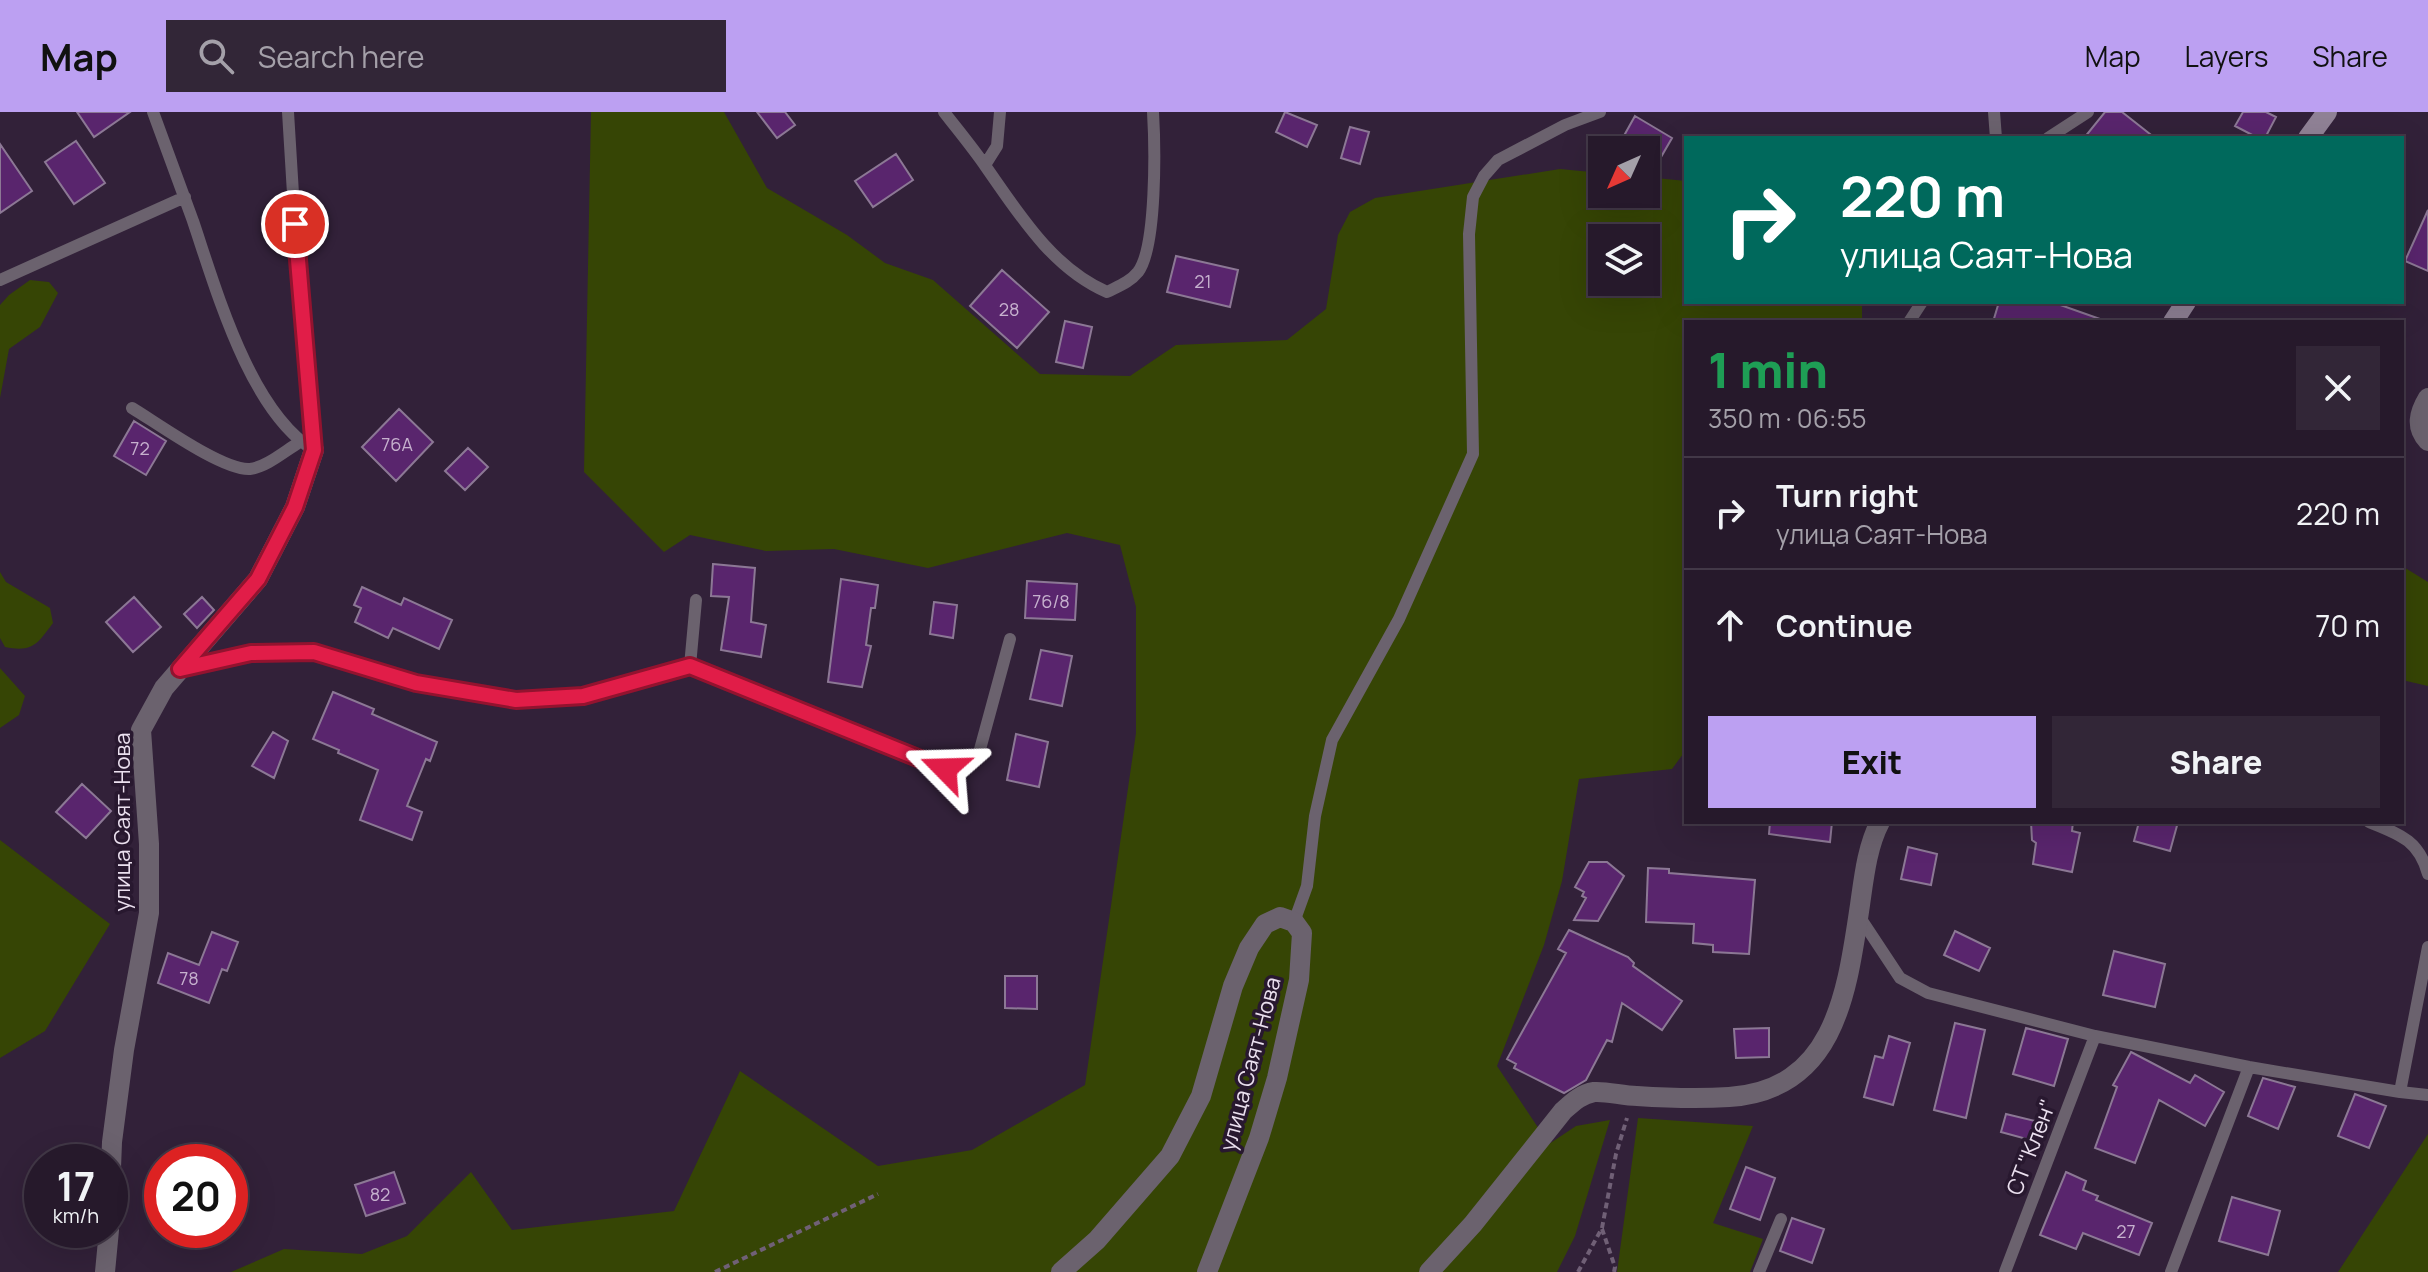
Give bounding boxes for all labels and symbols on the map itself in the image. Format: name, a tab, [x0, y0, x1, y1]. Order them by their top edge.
north arrow	[1588, 136, 1660, 208]
pin	[261, 190, 329, 258]
house number: 21	[1194, 269, 1212, 293]
house number: 28	[999, 297, 1019, 321]
house number: 76А	[381, 432, 413, 456]
house number: 72	[130, 436, 150, 460]
house number: 76/8	[1032, 589, 1070, 613]
position arrow	[903, 727, 987, 811]
street label: улица Саят-Нова	[107, 732, 137, 912]
house number: 78	[179, 966, 199, 990]
street label: улица Саят-Нова	[1212, 974, 1288, 1154]
street label: СТ "Клен"	[1999, 1095, 2063, 1199]
speed limit sign: 20	[144, 1144, 248, 1248]
house number: 82	[370, 1182, 390, 1206]
house number: 27	[2116, 1219, 2136, 1243]

